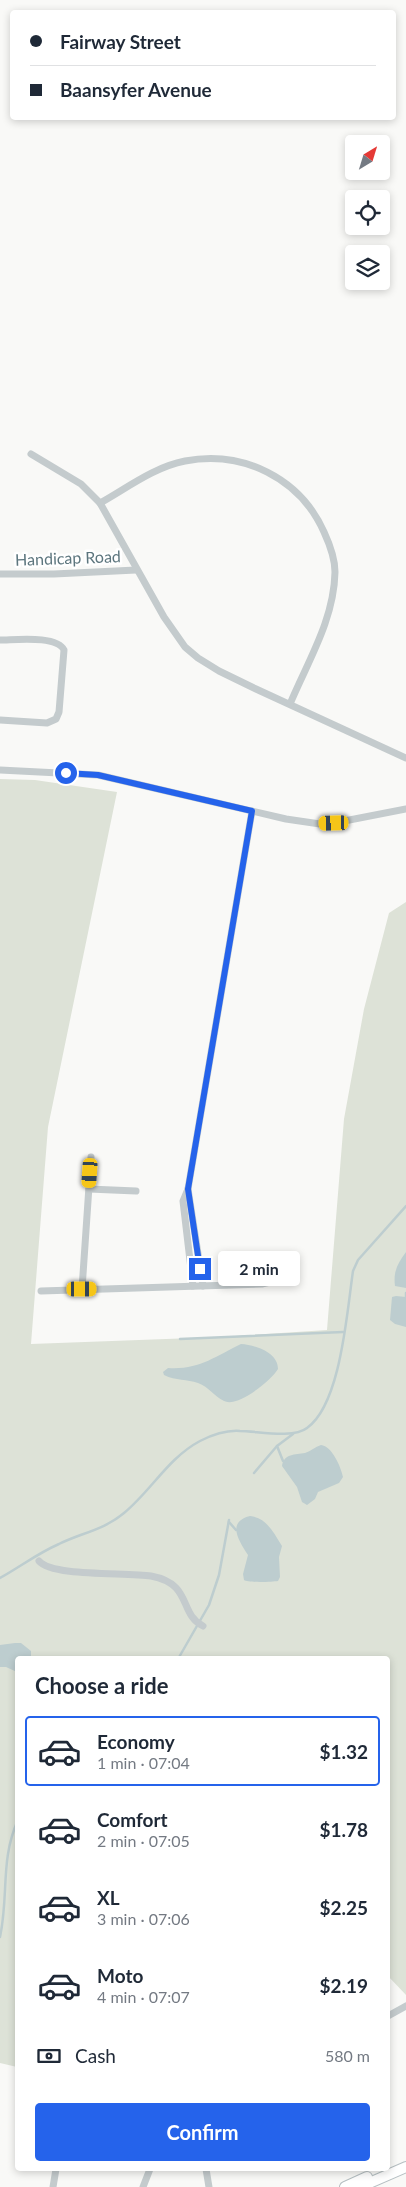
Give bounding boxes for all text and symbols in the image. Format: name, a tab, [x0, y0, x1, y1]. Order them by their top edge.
text: Fairway Street	[60, 30, 181, 53]
text: Baansyfer Avenue	[60, 78, 212, 101]
north arrow	[345, 135, 390, 180]
map controls	[345, 135, 390, 290]
button: locate	[345, 190, 390, 235]
button: layers	[345, 245, 390, 290]
street label: Handicap Road	[15, 546, 121, 569]
route start	[55, 762, 77, 784]
car	[318, 815, 349, 831]
car	[81, 1158, 98, 1188]
callout: 2 min	[218, 1252, 300, 1286]
route end	[189, 1258, 211, 1280]
text: 2 min	[239, 1259, 279, 1278]
car	[67, 1282, 97, 1297]
text: Choose a ride	[35, 1672, 169, 1699]
icon: car	[37, 1729, 82, 1774]
text: Economy	[97, 1730, 175, 1753]
text: $1.32	[319, 1740, 368, 1763]
text: 1 min · 07:04	[97, 1753, 190, 1772]
icon: car	[37, 1807, 82, 1852]
text: Comfort	[97, 1808, 168, 1831]
text: $1.78	[319, 1818, 368, 1841]
text: 2 min · 07:05	[97, 1831, 190, 1850]
icon: car	[37, 1885, 82, 1930]
text: XL	[97, 1886, 120, 1909]
text: $2.25	[319, 1896, 368, 1919]
text: 3 min · 07:06	[97, 1909, 190, 1928]
icon: car	[37, 1963, 82, 2008]
text: Moto	[97, 1964, 143, 1987]
text: $2.19	[319, 1974, 368, 1997]
text: 4 min · 07:07	[97, 1987, 190, 2006]
icon: cash	[35, 2042, 63, 2070]
text: Cash	[75, 2044, 116, 2067]
text: 580 m	[325, 2046, 370, 2065]
button: Confirm	[35, 2103, 370, 2161]

